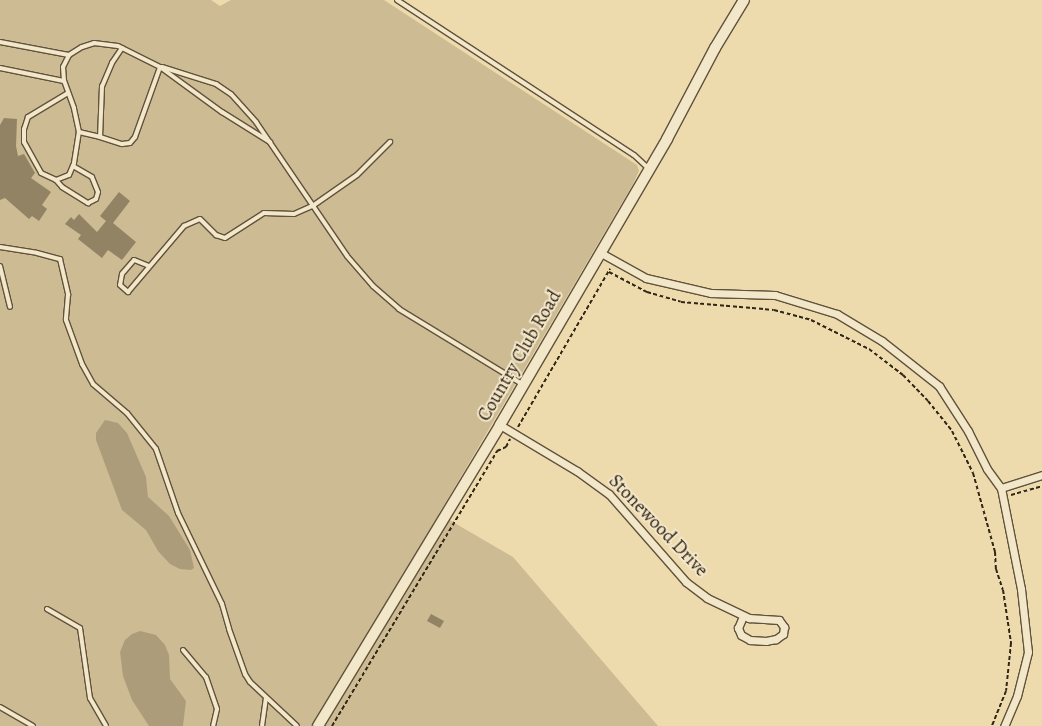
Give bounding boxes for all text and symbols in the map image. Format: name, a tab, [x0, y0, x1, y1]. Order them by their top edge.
street label: Country Club Road	[473, 286, 567, 426]
street label: Stonewood Drive	[603, 470, 713, 582]

